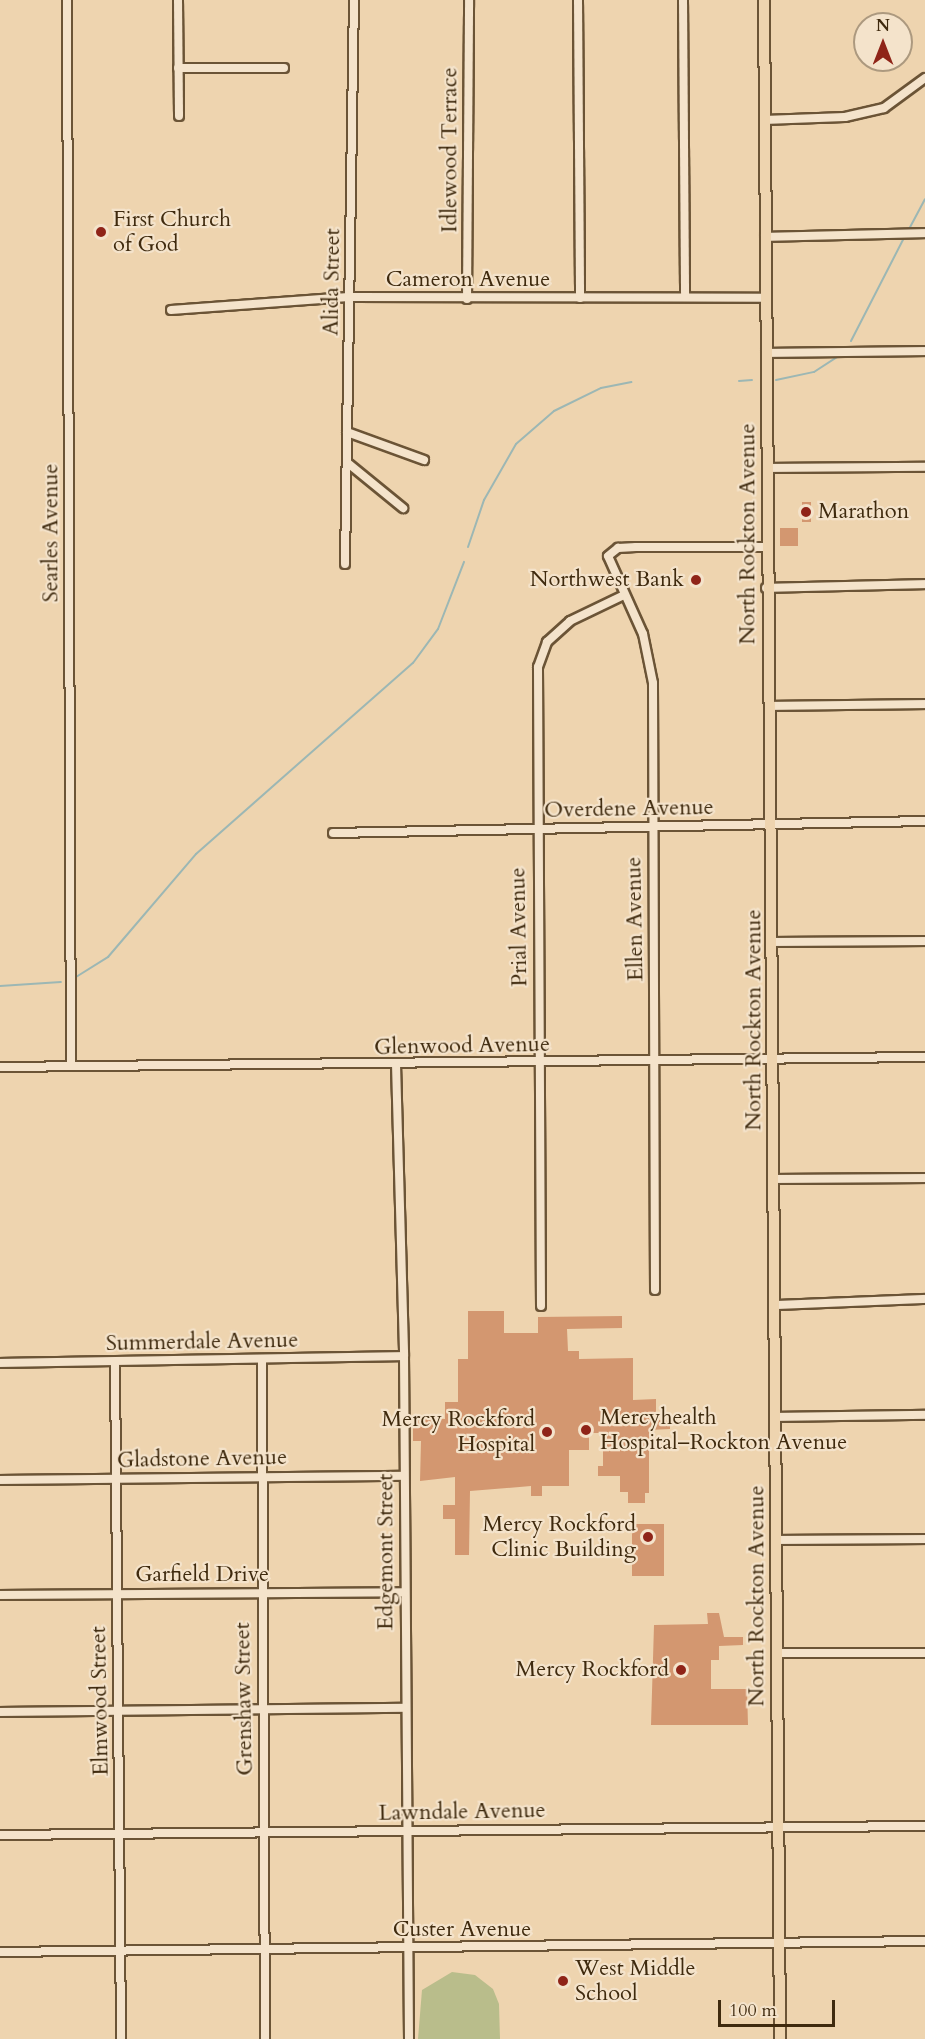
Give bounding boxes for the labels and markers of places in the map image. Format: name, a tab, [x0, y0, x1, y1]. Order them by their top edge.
place label: First Church of God	[113, 206, 231, 258]
marker: First Church of God	[94, 225, 108, 239]
place label: Marathon	[818, 499, 909, 525]
marker: Marathon	[799, 505, 813, 519]
place label: Northwest Bank	[530, 567, 684, 593]
marker: Northwest Bank	[689, 573, 703, 587]
place label: Mercyhealth Hospital–Rockton Avenue	[600, 1404, 847, 1456]
place label: Mercy Rockford Hospital	[381, 1406, 535, 1458]
marker: Mercyhealth Hospital–Rockton Avenue	[577, 1421, 595, 1439]
marker: Mercy Rockford Hospital	[540, 1425, 554, 1439]
place label: Mercy Rockford Clinic Building	[482, 1511, 636, 1562]
marker: Mercy Rockford Clinic Building	[641, 1530, 655, 1544]
place label: Mercy Rockford	[515, 1657, 669, 1683]
marker: Mercy Rockford	[674, 1663, 688, 1677]
place label: West Middle School	[575, 1955, 695, 2006]
marker: West Middle School	[556, 1974, 570, 1988]

